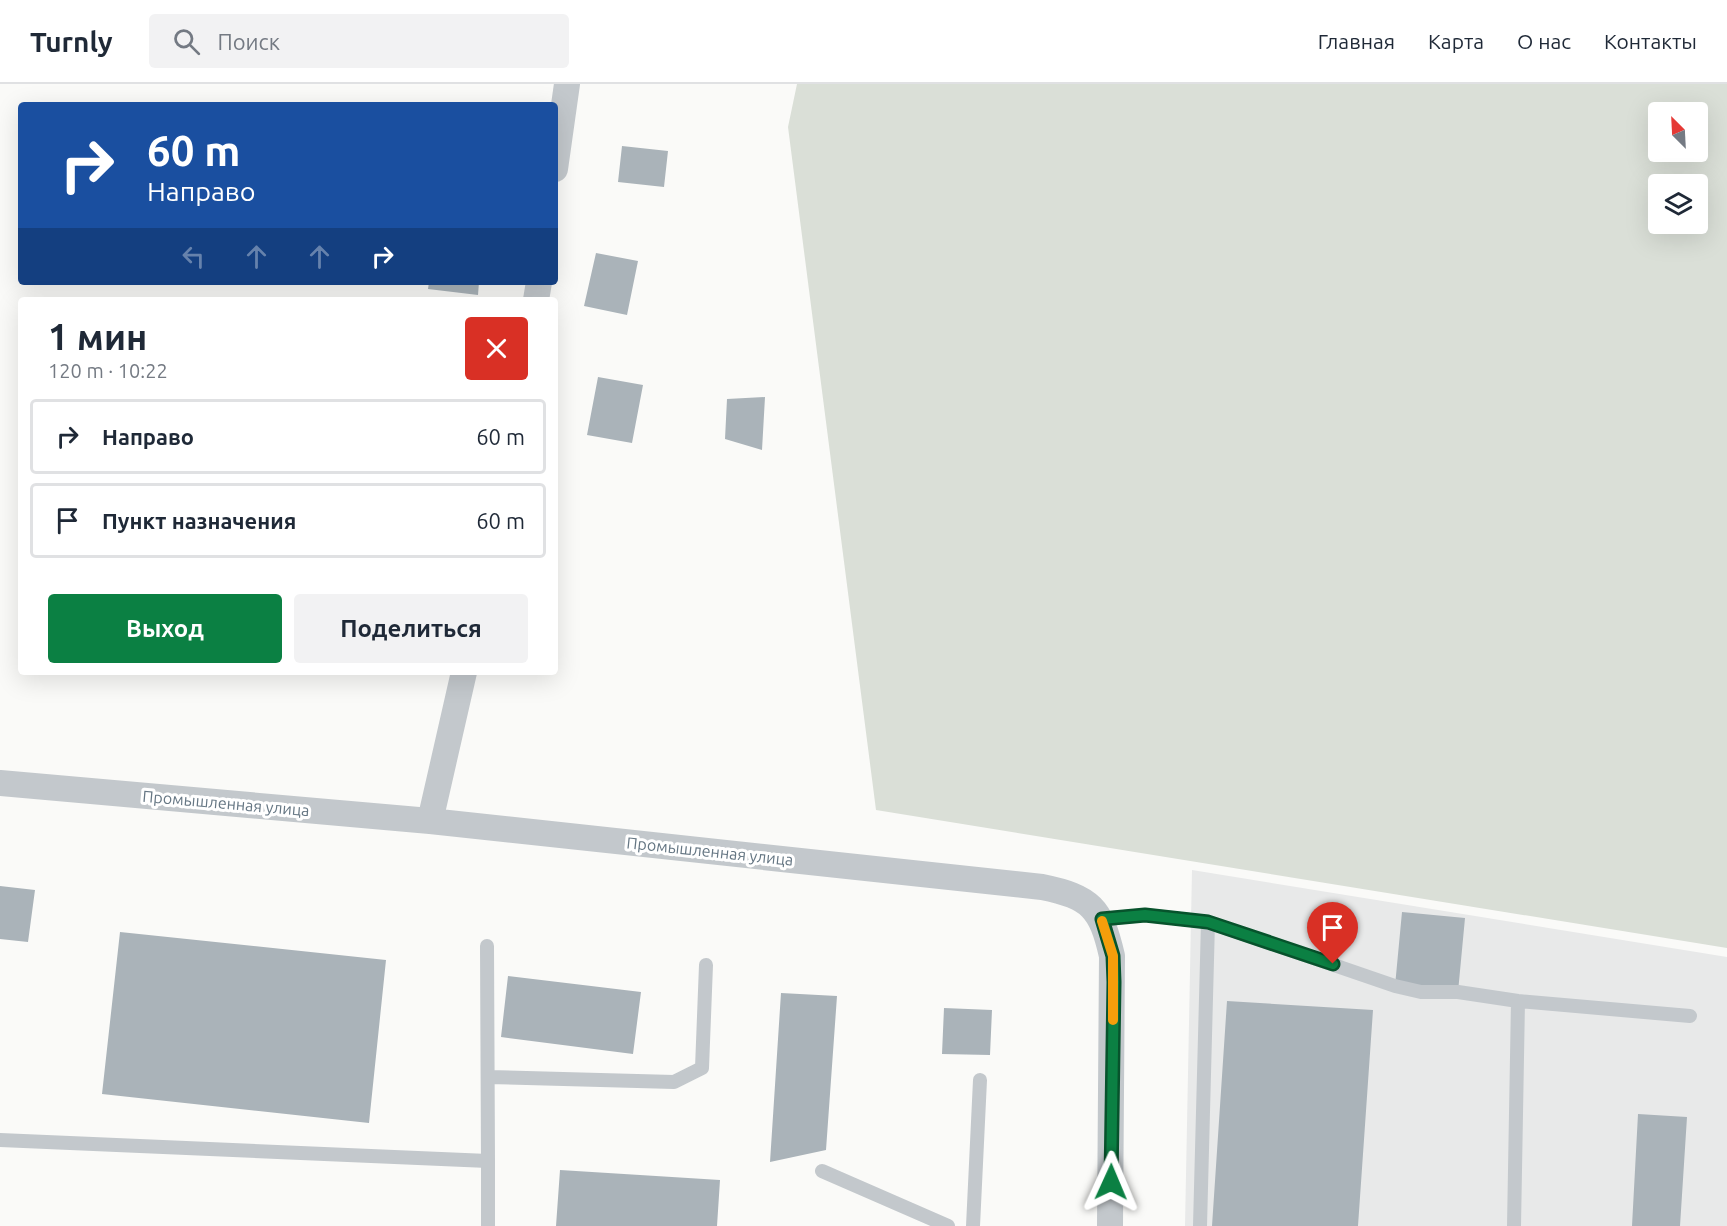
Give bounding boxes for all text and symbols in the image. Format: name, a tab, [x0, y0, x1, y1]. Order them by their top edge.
search box	[149, 14, 569, 68]
icon: search	[170, 25, 203, 58]
text: Turnly	[30, 26, 113, 57]
text: Поиск	[218, 29, 280, 54]
text: Главная	[1318, 29, 1395, 53]
text: Карта	[1428, 29, 1484, 53]
text: О нас	[1517, 29, 1571, 53]
text: Контакты	[1604, 29, 1697, 53]
north arrow	[1648, 102, 1708, 162]
map controls	[1648, 102, 1708, 234]
icon: right	[48, 126, 126, 204]
text: 60 m	[147, 127, 241, 174]
button: layers	[1648, 174, 1708, 234]
text: Направо	[147, 176, 256, 206]
icon: left	[177, 240, 210, 273]
icon: ahead	[240, 240, 273, 273]
icon: ahead	[303, 240, 336, 273]
icon: right	[366, 240, 399, 273]
text: 1 мин	[48, 316, 147, 357]
button: close	[465, 317, 528, 380]
text: 120 m · 10:22	[48, 359, 168, 382]
icon: right	[51, 420, 84, 453]
text: Направо	[102, 424, 194, 449]
text: 60 m	[476, 424, 525, 449]
icon: arrive	[51, 504, 84, 537]
text: Пункт назначения	[102, 508, 296, 533]
text: 60 m	[476, 508, 525, 533]
button: Выход	[48, 594, 282, 663]
button: Поделиться	[294, 594, 528, 663]
street label: Промышленная улица	[142, 787, 310, 819]
street label: Промышленная улица	[626, 833, 794, 869]
pin	[1307, 902, 1358, 964]
icon: arrive	[1316, 911, 1349, 944]
position arrow	[1079, 1150, 1143, 1214]

